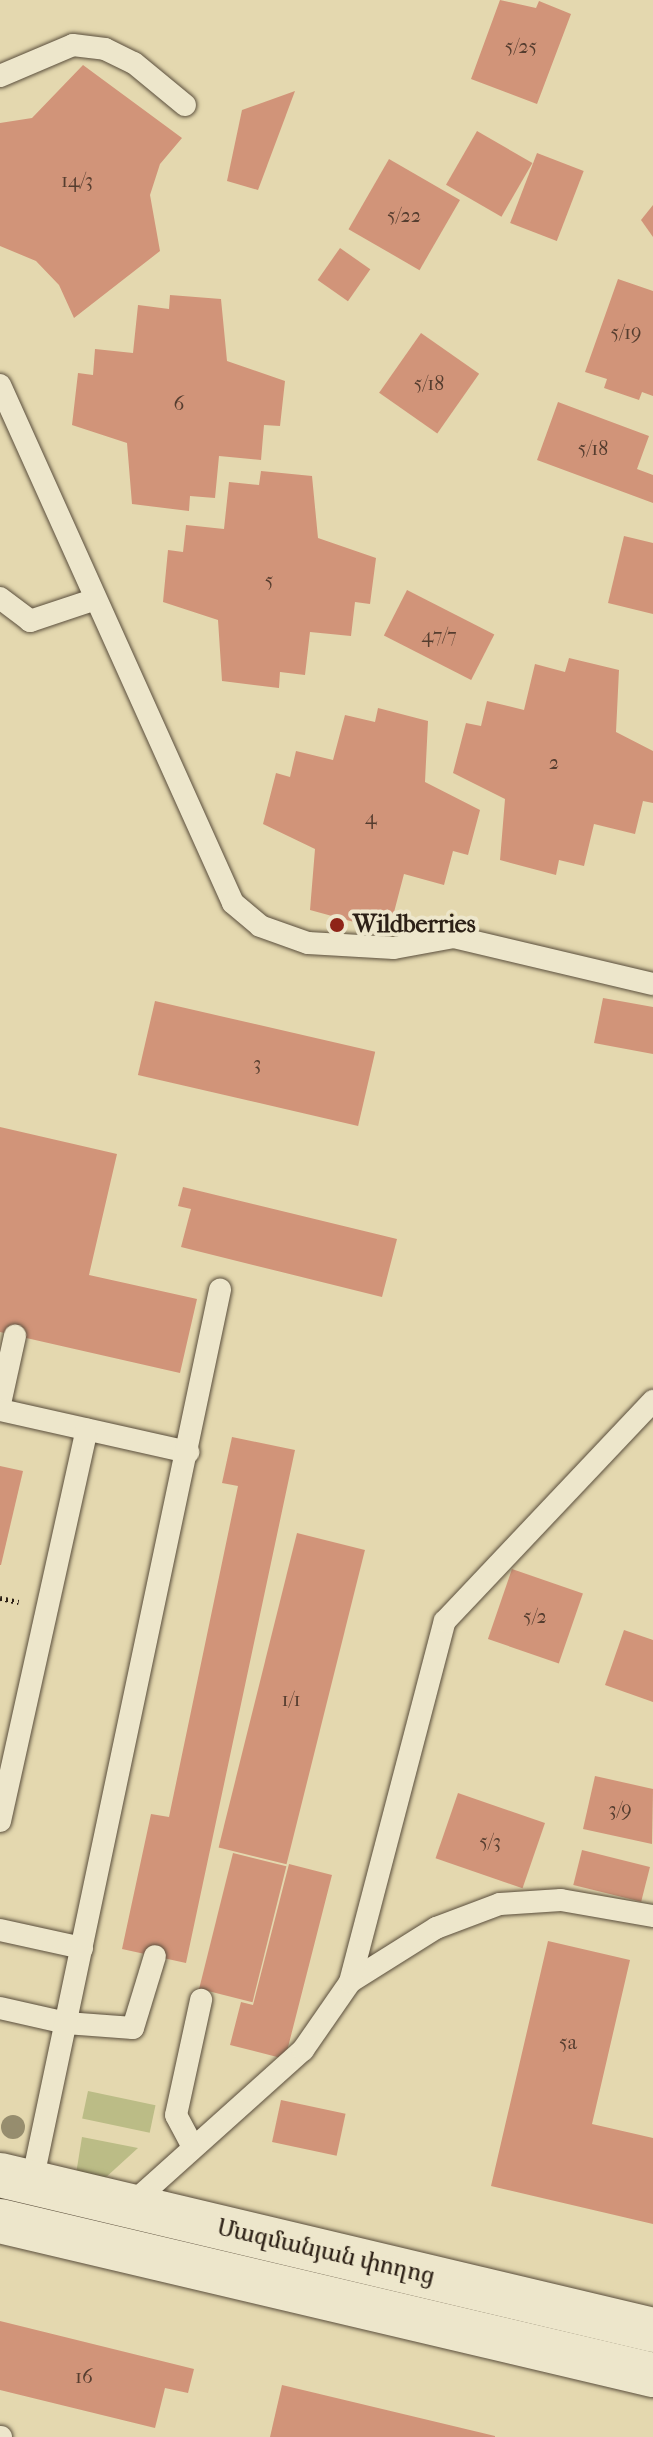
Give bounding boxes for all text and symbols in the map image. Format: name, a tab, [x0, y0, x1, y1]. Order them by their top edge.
house number: 5/25	[505, 34, 537, 58]
house number: 14/3	[61, 168, 93, 192]
house number: 5/22	[387, 203, 421, 227]
house number: 5/19	[610, 320, 642, 344]
house number: 5/18	[414, 371, 444, 395]
house number: 6	[174, 391, 184, 415]
house number: 5/18	[578, 436, 608, 460]
house number: 5	[265, 568, 273, 592]
house number: 47/7	[421, 623, 457, 647]
house number: 2	[549, 750, 559, 774]
house number: 4	[365, 805, 377, 829]
place label: Wildberries	[353, 911, 476, 939]
marker: Wildberries	[328, 916, 346, 934]
house number: 3	[253, 1051, 261, 1075]
house number: 5/2	[523, 1604, 547, 1628]
house number: 1/1	[281, 1687, 301, 1711]
house number: 3/9	[608, 1797, 632, 1821]
house number: 5/3	[479, 1829, 501, 1853]
house number: 5a	[559, 2030, 577, 2054]
street label: Մազմանյան փողոց	[214, 2213, 438, 2291]
house number: 16	[75, 2364, 93, 2388]

